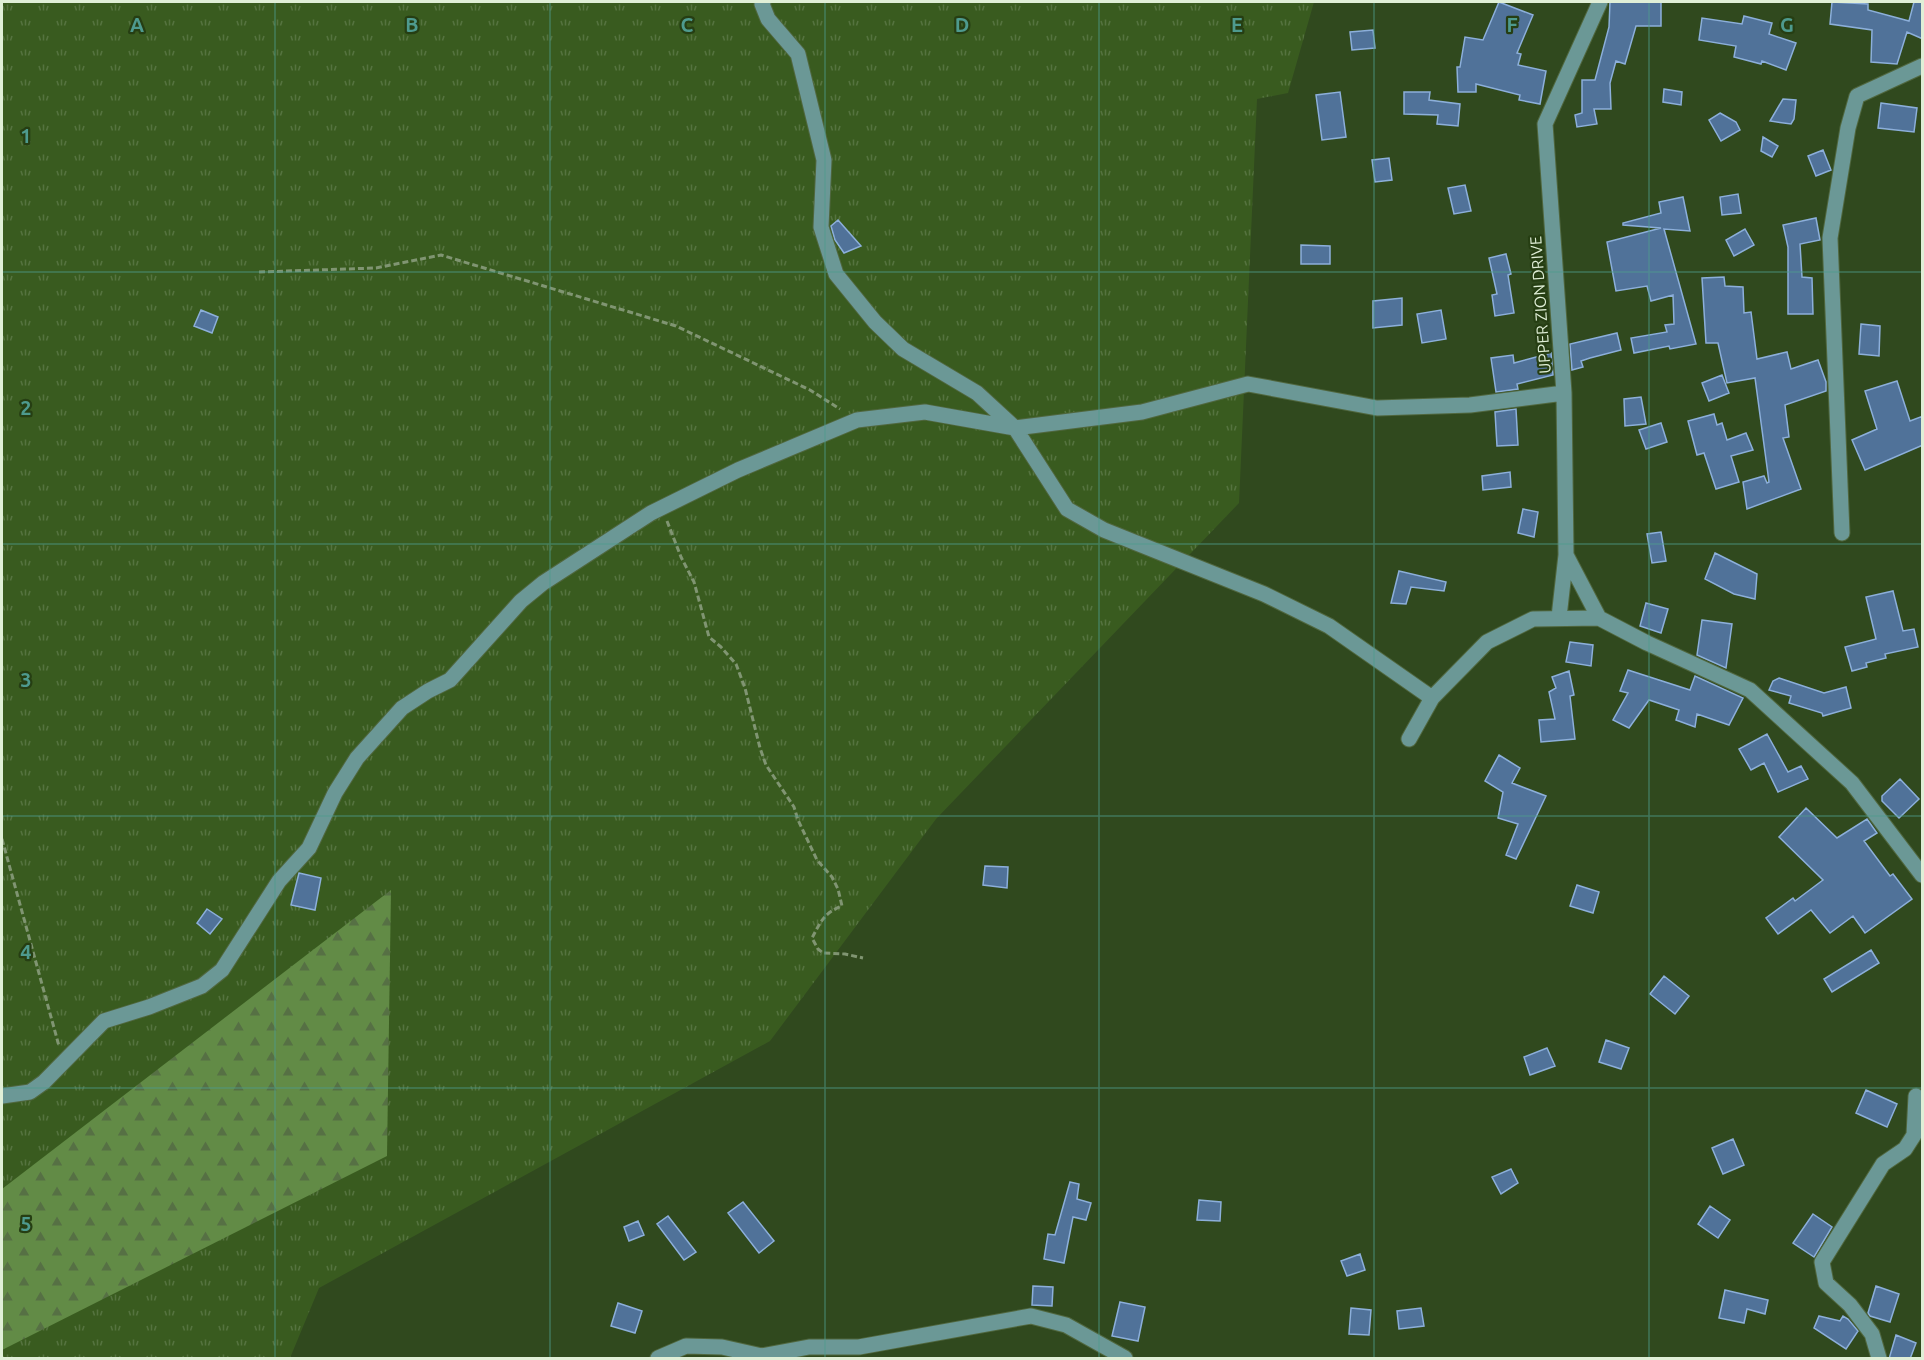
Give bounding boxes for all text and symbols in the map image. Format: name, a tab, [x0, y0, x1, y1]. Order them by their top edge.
text: A	[130, 13, 144, 36]
text: B	[405, 13, 419, 36]
text: C	[681, 13, 694, 36]
text: D	[955, 13, 969, 36]
text: E	[1231, 13, 1243, 36]
text: F	[1506, 13, 1518, 36]
text: G	[1780, 13, 1794, 36]
text: 1	[20, 124, 32, 147]
street label: UPPER ZION DRIVE	[1526, 236, 1554, 374]
text: 2	[20, 396, 32, 419]
text: 3	[20, 668, 32, 691]
text: 4	[20, 940, 32, 963]
text: 5	[20, 1212, 32, 1235]

